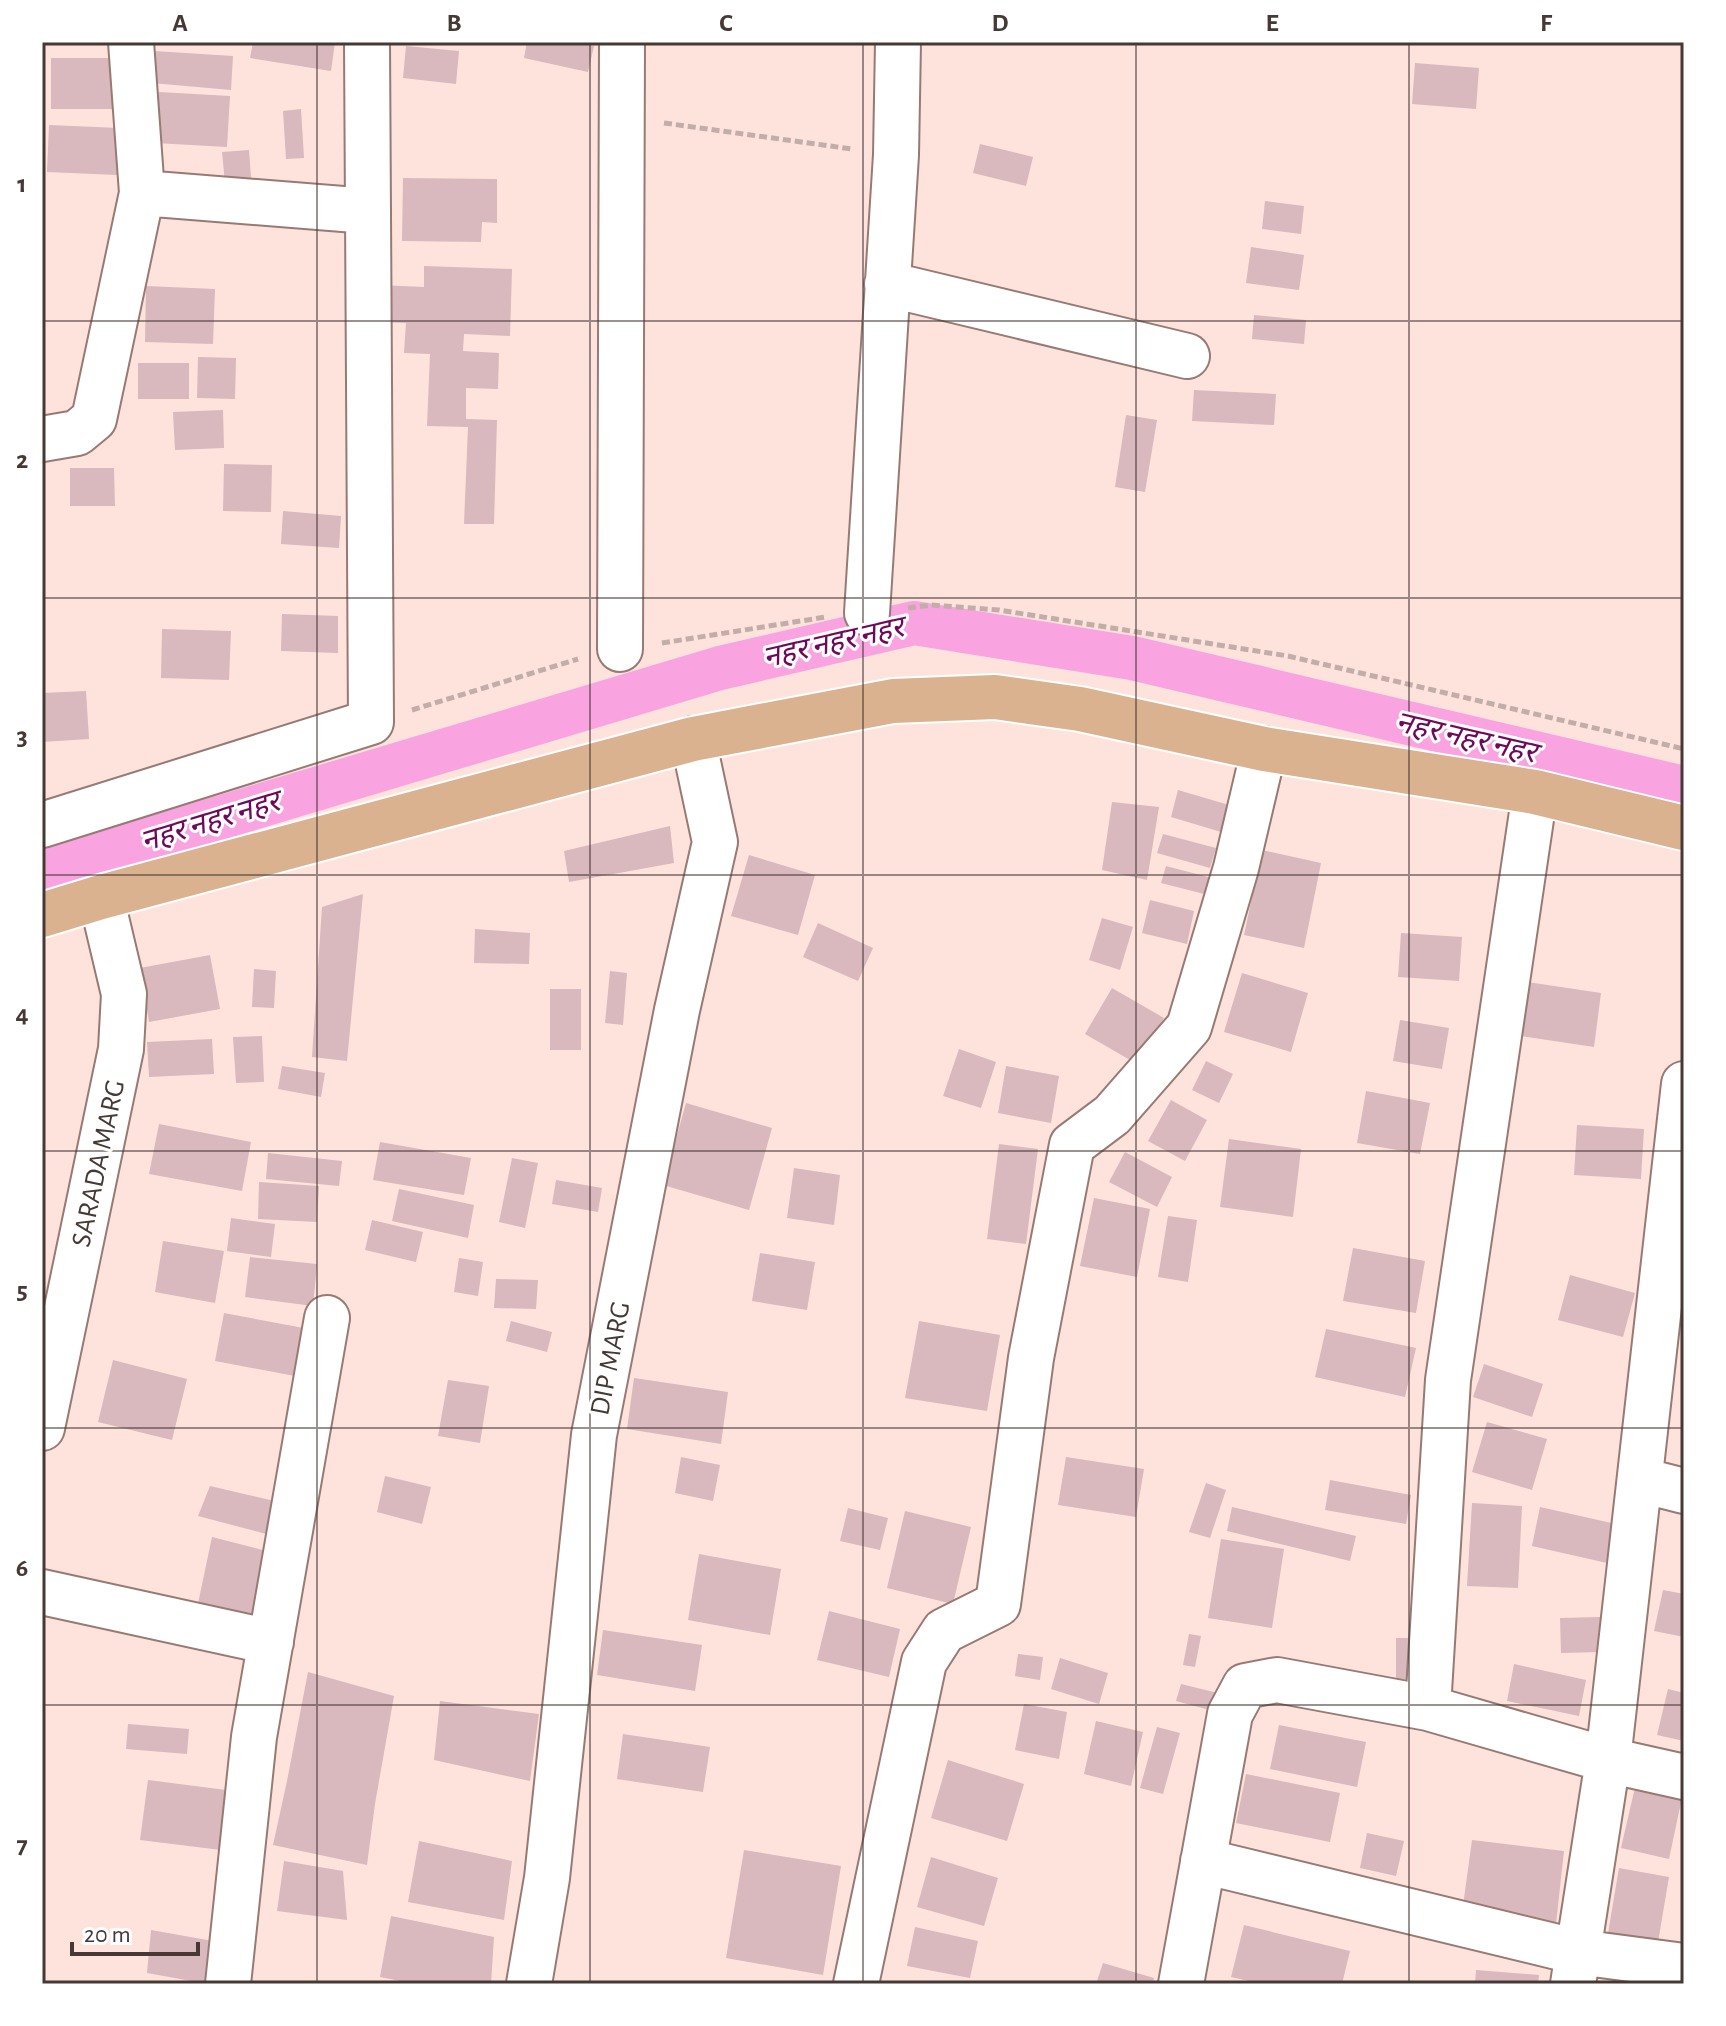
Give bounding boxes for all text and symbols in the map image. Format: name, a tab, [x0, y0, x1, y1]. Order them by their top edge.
text: A	[172, 10, 188, 36]
text: B	[446, 10, 462, 36]
text: C	[719, 10, 733, 36]
text: D	[991, 10, 1009, 36]
text: E	[1265, 10, 1279, 36]
text: F	[1540, 10, 1553, 36]
text: 1	[17, 171, 27, 197]
text: 2	[16, 447, 28, 473]
water label: नहर नहर नहर	[760, 611, 912, 674]
water label: नहर नहर नहर	[1393, 707, 1545, 770]
text: 3	[16, 724, 28, 750]
water label: नहर नहर नहर	[137, 785, 289, 857]
text: 4	[15, 1001, 29, 1027]
street label: SARADA MARG	[68, 1077, 130, 1249]
text: 5	[16, 1278, 28, 1304]
street label: DIP MARG	[586, 1299, 636, 1418]
text: 6	[16, 1555, 28, 1581]
text: 7	[16, 1832, 28, 1858]
scale bar	[72, 1906, 198, 1956]
text: 20 m	[84, 1923, 131, 1947]

